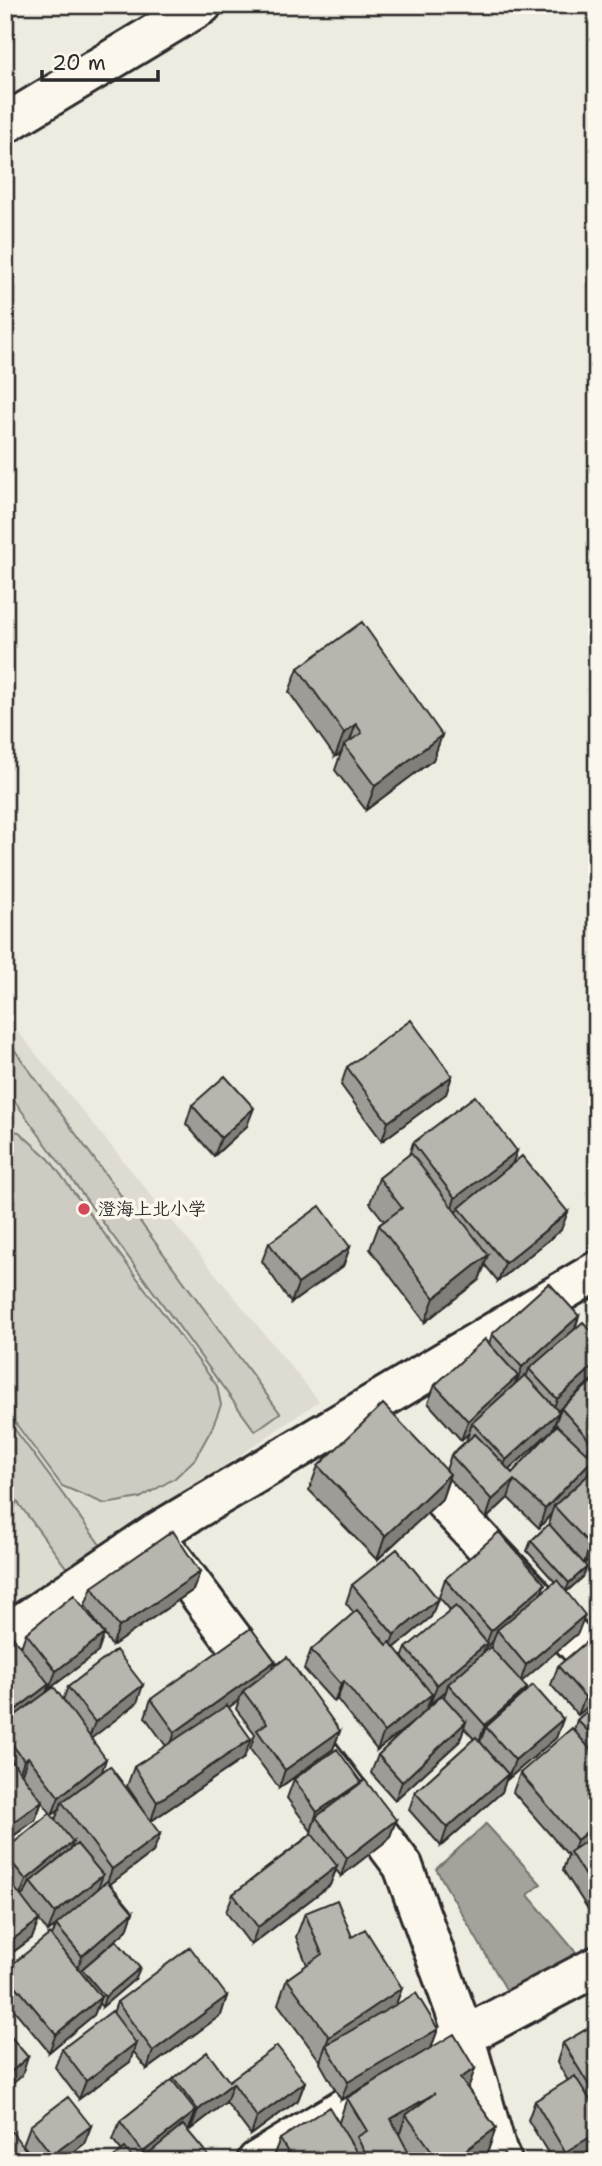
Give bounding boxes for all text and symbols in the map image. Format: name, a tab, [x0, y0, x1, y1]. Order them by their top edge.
scale bar	[42, 38, 158, 82]
text: 20 m	[52, 49, 106, 77]
place label: 澄海上北小学	[98, 1197, 206, 1221]
marker: 澄海上北小学	[76, 1201, 92, 1217]

